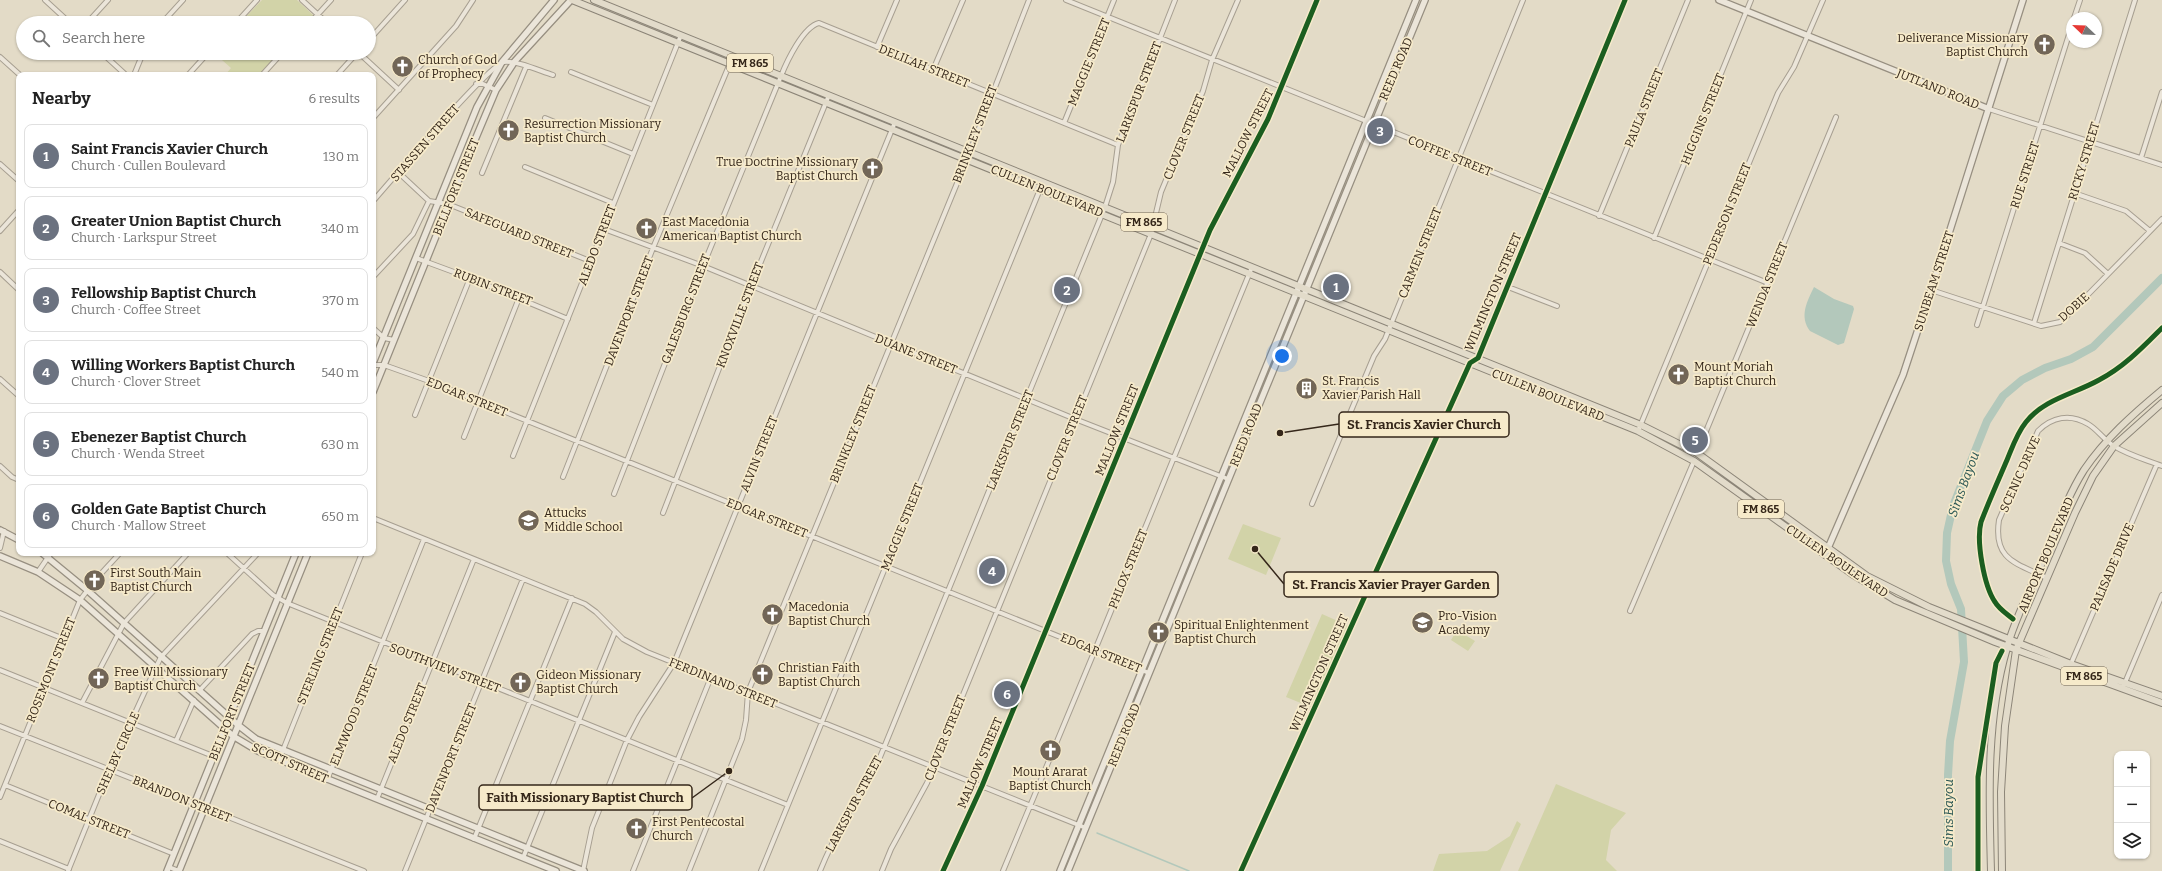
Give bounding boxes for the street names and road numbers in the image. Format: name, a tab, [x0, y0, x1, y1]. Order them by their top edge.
street label: MAGGIE STREET	[1065, 16, 1113, 108]
street label: REED ROAD	[1376, 35, 1416, 103]
street label: LARKSPUR STREET	[1113, 40, 1165, 144]
street label: DELILAH STREET	[877, 41, 971, 91]
road number: FM 865	[727, 54, 773, 72]
street label: JUTLAND ROAD	[1894, 66, 1981, 112]
street label: PAULA STREET	[1622, 67, 1666, 149]
street label: HIGGINS STREET	[1678, 71, 1728, 167]
street label: BRINKLEY STREET	[950, 83, 1000, 185]
street label: MALLOW STREET	[1220, 87, 1276, 179]
street label: CLOVER STREET	[1160, 92, 1208, 182]
street label: STASSEN STREET	[388, 102, 462, 184]
street label: RICKY STREET	[2065, 120, 2103, 202]
street label: COFFEE STREET	[1406, 133, 1494, 179]
street label: BELLFORT STREET	[430, 136, 482, 238]
street label: RUE STREET	[2008, 140, 2042, 210]
street label: PEDERSON STREET	[1700, 161, 1754, 267]
street label: CULLEN BOULEVARD	[989, 162, 1105, 220]
street label: ALEDO STREET	[575, 203, 619, 287]
street label: SAFEGUARD STREET	[463, 205, 575, 261]
street label: CARMEN STREET	[1395, 206, 1445, 300]
road number: FM 865	[1121, 213, 1167, 231]
street label: SUNBEAM STREET	[1911, 229, 1957, 333]
street label: WILMINGTON STREET	[1462, 231, 1524, 353]
street label: WENDA STREET	[1743, 240, 1791, 330]
street label: GALESBURG STREET	[659, 252, 713, 366]
street label: DAVENPORT STREET	[602, 254, 656, 368]
street label: KNOXVILLE STREET	[713, 260, 767, 370]
street label: RUBIN STREET	[452, 266, 534, 308]
street label: DOBIE	[2056, 290, 2092, 324]
street label: DUANE STREET	[873, 331, 959, 377]
street label: CULLEN BOULEVARD	[1490, 366, 1606, 424]
street label: EDGAR STREET	[424, 374, 510, 420]
street label: MALLOW STREET	[1092, 382, 1142, 478]
street label: BRINKLEY STREET	[827, 383, 879, 485]
street label: LARKSPUR STREET	[984, 388, 1036, 492]
street label: CLOVER STREET	[1043, 393, 1091, 483]
street label: REED ROAD	[1227, 401, 1265, 469]
street label: ALVIN STREET	[737, 414, 781, 494]
street label: SCENIC DRIVE	[1997, 434, 2043, 514]
street label: MAGGIE STREET	[878, 481, 926, 573]
street label: EDGAR STREET	[724, 495, 810, 541]
street label: AIRPORT BOULEVARD	[2015, 495, 2077, 615]
road number: FM 865	[1738, 500, 1784, 518]
street label: PALISADE DRIVE	[2087, 521, 2137, 613]
street label: CULLEN BOULEVARD	[1783, 522, 1891, 600]
street label: PHLOX STREET	[1106, 527, 1150, 611]
street label: STERLING STREET	[294, 605, 346, 707]
street label: WILMINGTON STREET	[1287, 612, 1351, 734]
street label: ROSEMONT STREET	[23, 615, 79, 725]
street label: EDGAR STREET	[1058, 630, 1144, 676]
street label: SOUTHVIEW STREET	[387, 640, 503, 696]
street label: FERDINAND STREET	[667, 655, 779, 711]
street label: BELLFORT STREET	[206, 661, 258, 763]
street label: ELMWOOD STREET	[327, 662, 381, 768]
road number: FM 865	[2061, 667, 2107, 685]
street label: ALEDO STREET	[385, 681, 429, 765]
street label: CLOVER STREET	[921, 693, 969, 783]
street label: DAVENPORT STREET	[423, 701, 479, 815]
street label: REED ROAD	[1105, 701, 1143, 769]
street label: SHELBY CIRCLE	[93, 709, 143, 797]
street label: MALLOW STREET	[955, 716, 1005, 810]
street label: SCOTT STREET	[250, 740, 330, 786]
street label: LARKSPUR STREET	[823, 754, 885, 854]
street label: BRANDON STREET	[131, 773, 233, 825]
street label: COMAL STREET	[46, 796, 132, 842]

